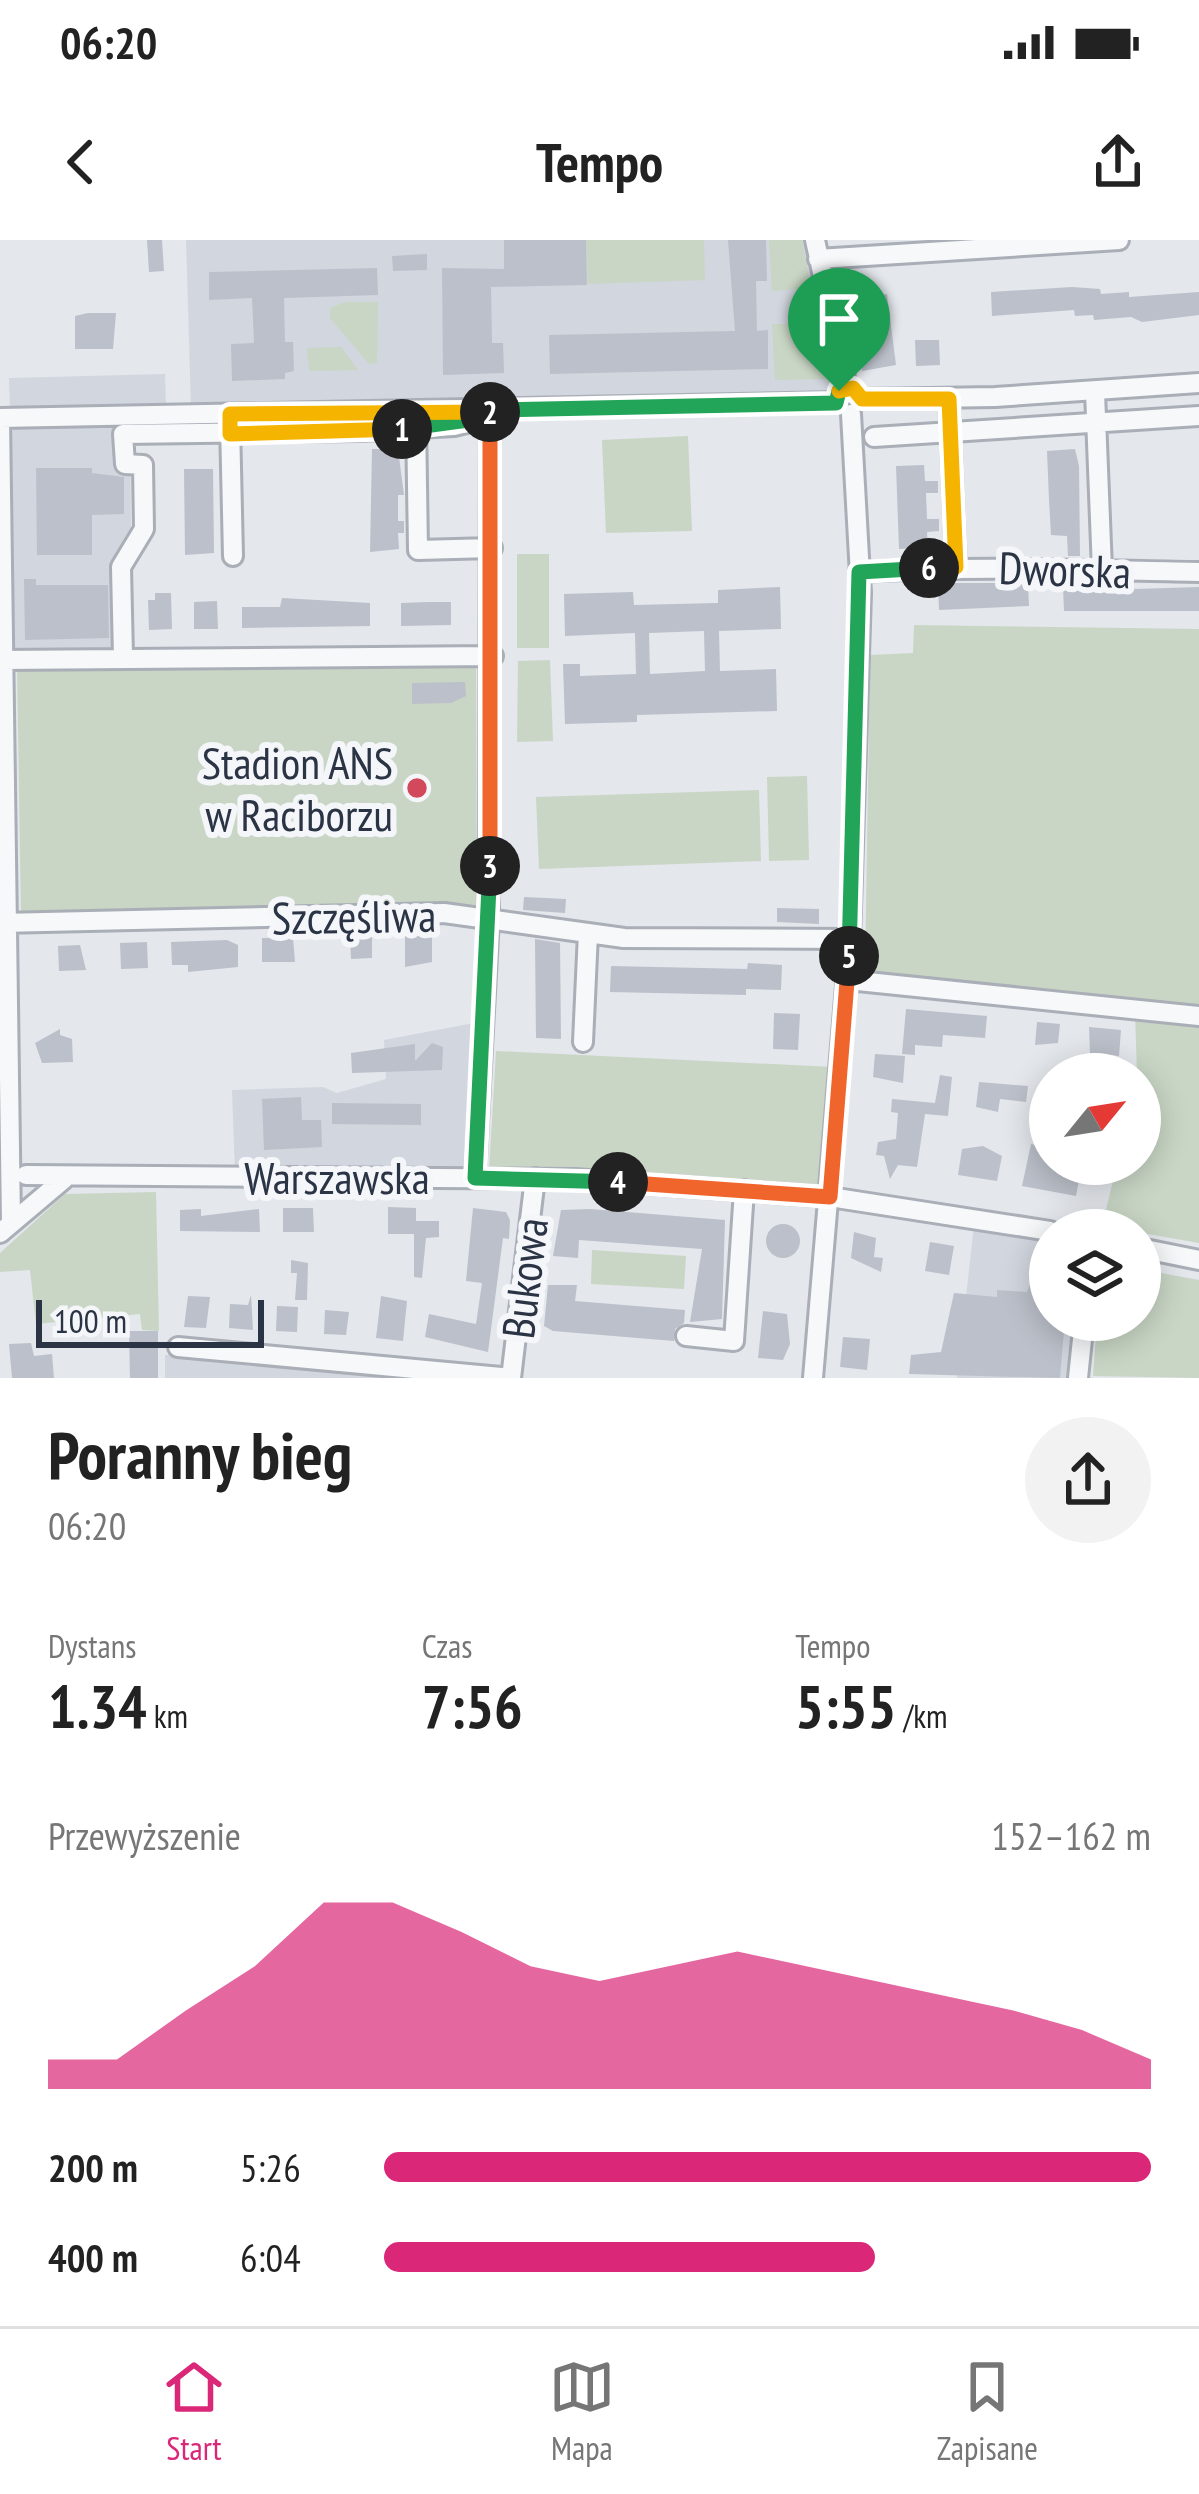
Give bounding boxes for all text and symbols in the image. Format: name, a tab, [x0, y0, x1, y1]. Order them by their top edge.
text: 06:20	[60, 13, 157, 71]
text: Tempo	[536, 127, 663, 197]
icon: back	[48, 129, 114, 195]
icon: share	[1085, 129, 1151, 195]
pin	[788, 268, 890, 391]
icon: arrive	[806, 286, 872, 352]
pin: 2	[460, 382, 520, 442]
text: 2	[482, 390, 498, 433]
pin: 1	[372, 399, 432, 459]
text: 1	[394, 407, 410, 450]
pin: 6	[899, 538, 959, 598]
street label: Dworska	[998, 538, 1132, 600]
text: 6	[921, 546, 937, 589]
place label: Stadion ANS w Raciborzu	[202, 733, 393, 843]
marker: Stadion ANS w Raciborzu	[404, 775, 430, 801]
pin: 3	[460, 836, 520, 896]
text: 3	[482, 844, 498, 887]
street label: Szczęśliwa	[271, 886, 437, 946]
pin: 5	[819, 926, 879, 986]
text: 5	[841, 934, 857, 977]
north arrow	[1029, 1053, 1161, 1185]
map controls	[1029, 1053, 1161, 1341]
street label: Warszawska	[244, 1148, 430, 1206]
pin: 4	[588, 1152, 648, 1212]
text: 4	[610, 1160, 626, 1203]
button: layers	[1029, 1209, 1161, 1341]
street label: Bukowa	[488, 1214, 560, 1342]
scale bar	[36, 1294, 264, 1347]
text: 100 m	[54, 1299, 127, 1342]
text: Poranny bieg	[48, 1412, 352, 1497]
button: share	[1025, 1417, 1151, 1543]
text: 06:20	[48, 1500, 126, 1551]
text: Dystans	[48, 1624, 136, 1667]
text: Czas	[422, 1624, 472, 1667]
text: Tempo	[795, 1624, 870, 1667]
text: 1.34	[48, 1667, 147, 1745]
text: 7:56	[422, 1667, 523, 1745]
text: 5:55	[795, 1667, 896, 1745]
text: km	[147, 1694, 188, 1737]
text: /km	[896, 1694, 947, 1737]
text: Przewyższenie	[48, 1810, 241, 1861]
text: 152–162 m	[991, 1810, 1151, 1861]
text: 200 m	[48, 2142, 138, 2193]
text: 5:26	[240, 2142, 301, 2193]
text: 400 m	[48, 2232, 138, 2283]
text: 6:04	[240, 2232, 301, 2283]
tab: Start	[161, 2354, 227, 2469]
tab: Mapa	[549, 2354, 615, 2469]
tab: Zapisane	[937, 2354, 1038, 2469]

